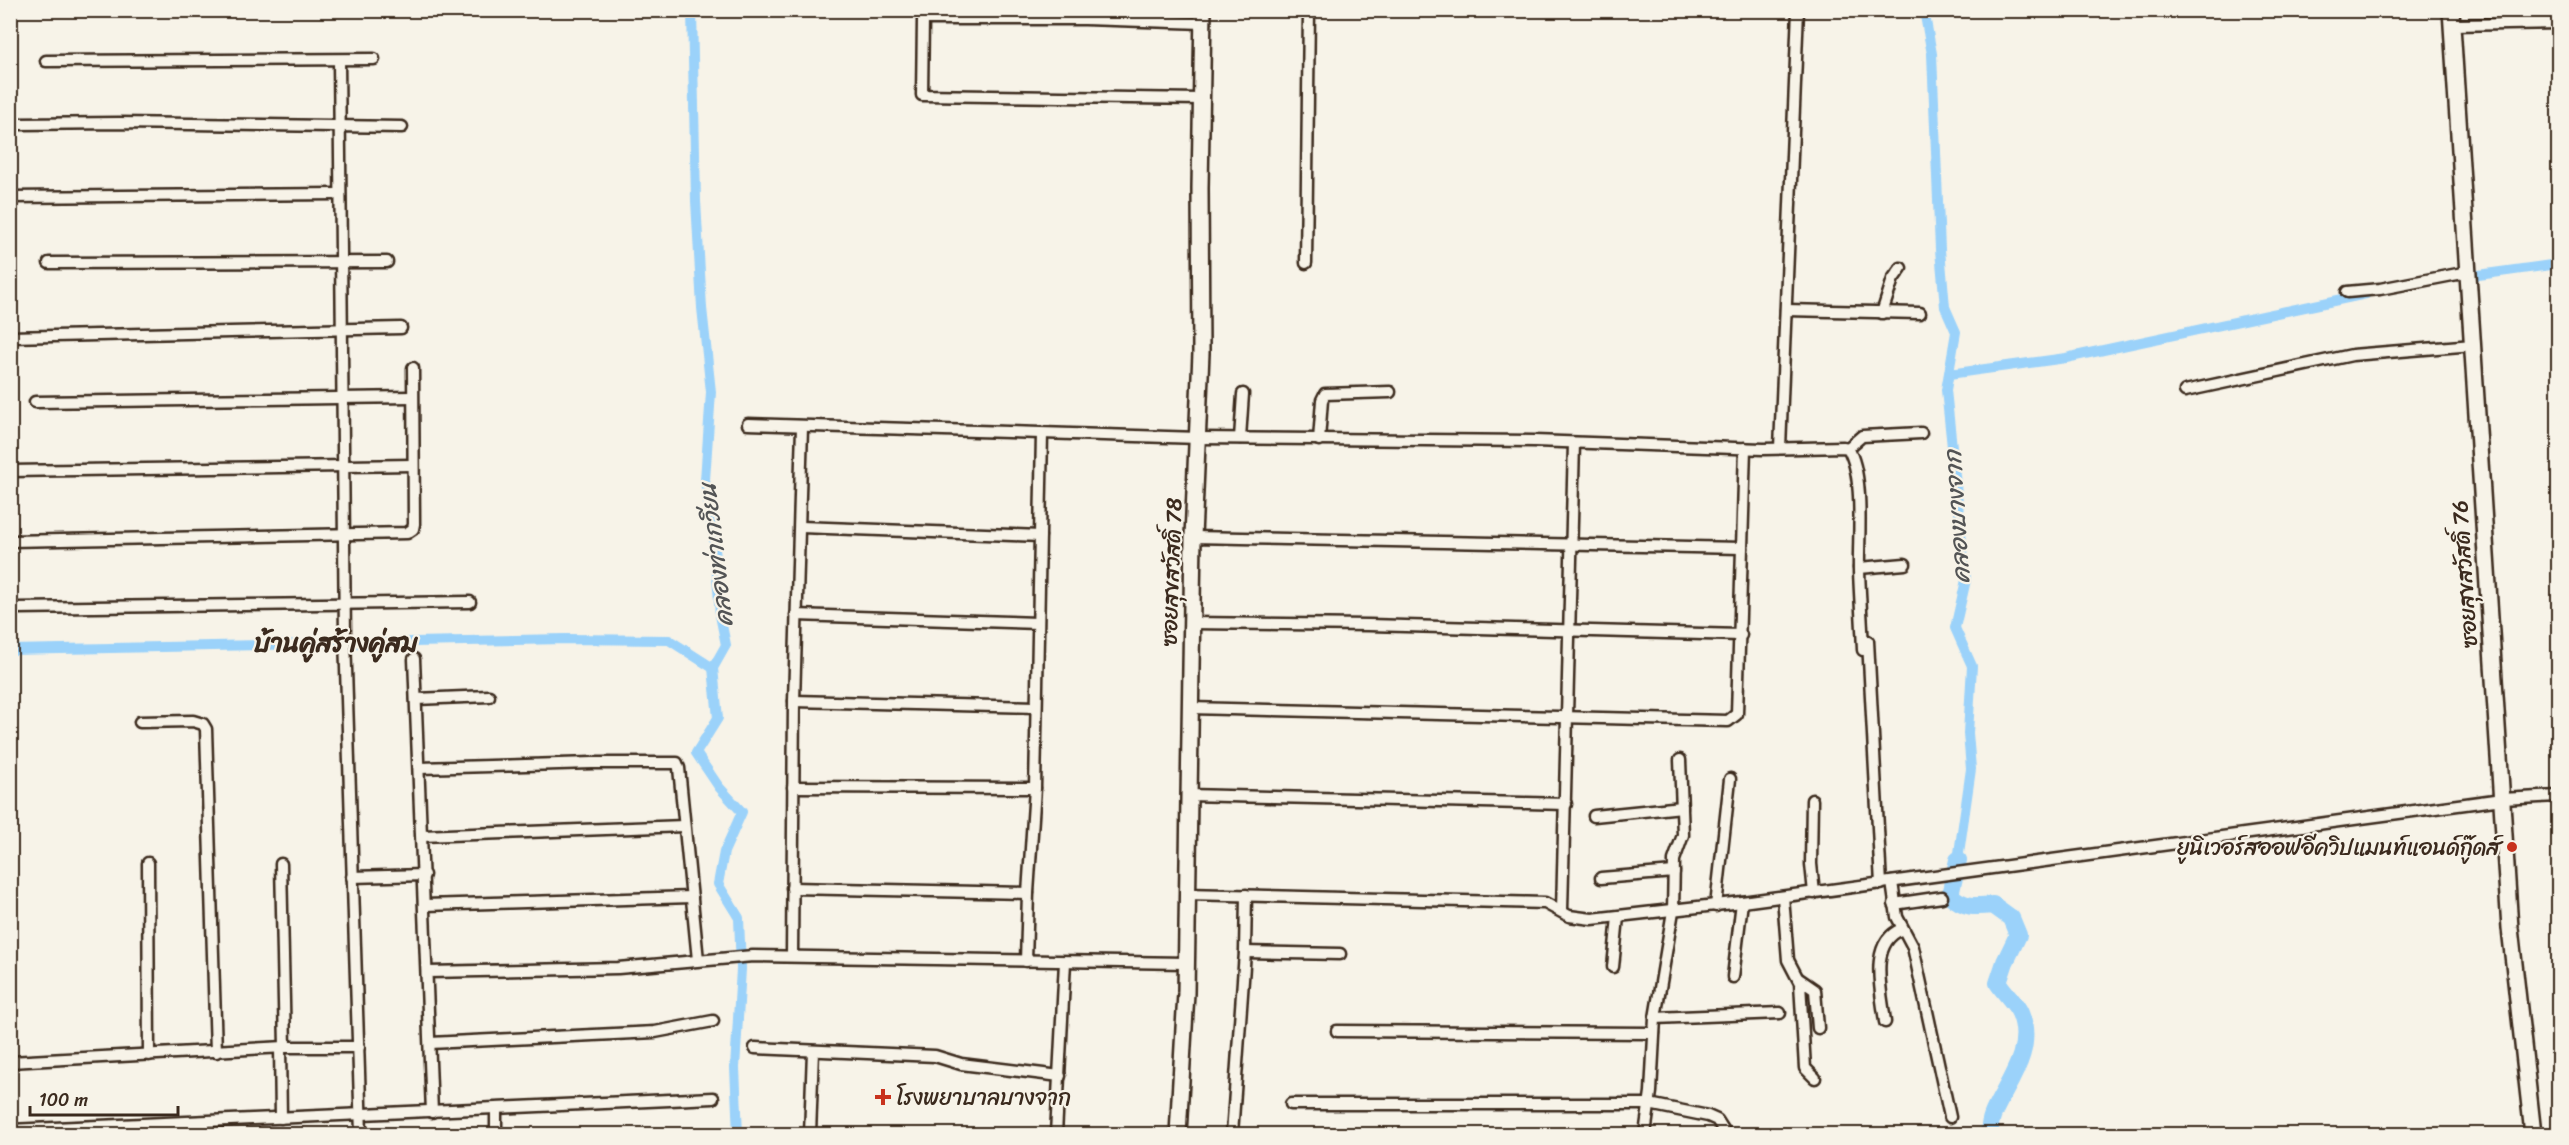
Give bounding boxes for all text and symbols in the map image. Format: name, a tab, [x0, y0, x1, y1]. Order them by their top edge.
water label: คลองบางจาก	[1931, 447, 1983, 585]
water label: คลองท่าเกวียน	[686, 478, 746, 629]
street label: ซอยสุขสวัสดิ์ 78	[1149, 497, 1194, 647]
street label: ซอยสุขสวัสดิ์ 76	[2440, 499, 2489, 649]
district label: บ้านคู่สร้างคู่สม	[253, 620, 419, 666]
place label: ยูนิเวอร์สออฟอีควิปแมนท์แอนด์กู๊ดส์	[2177, 828, 2504, 867]
marker: ยูนิเวอร์สออฟอีควิปแมนท์แอนด์กู๊ดส์	[2505, 840, 2519, 854]
place label: โรงพยาบาลบางจาก	[896, 1078, 1071, 1117]
scale bar	[30, 1079, 178, 1117]
text: 100 m	[39, 1084, 88, 1116]
marker: โรงพยาบาลบางจาก	[874, 1088, 892, 1106]

